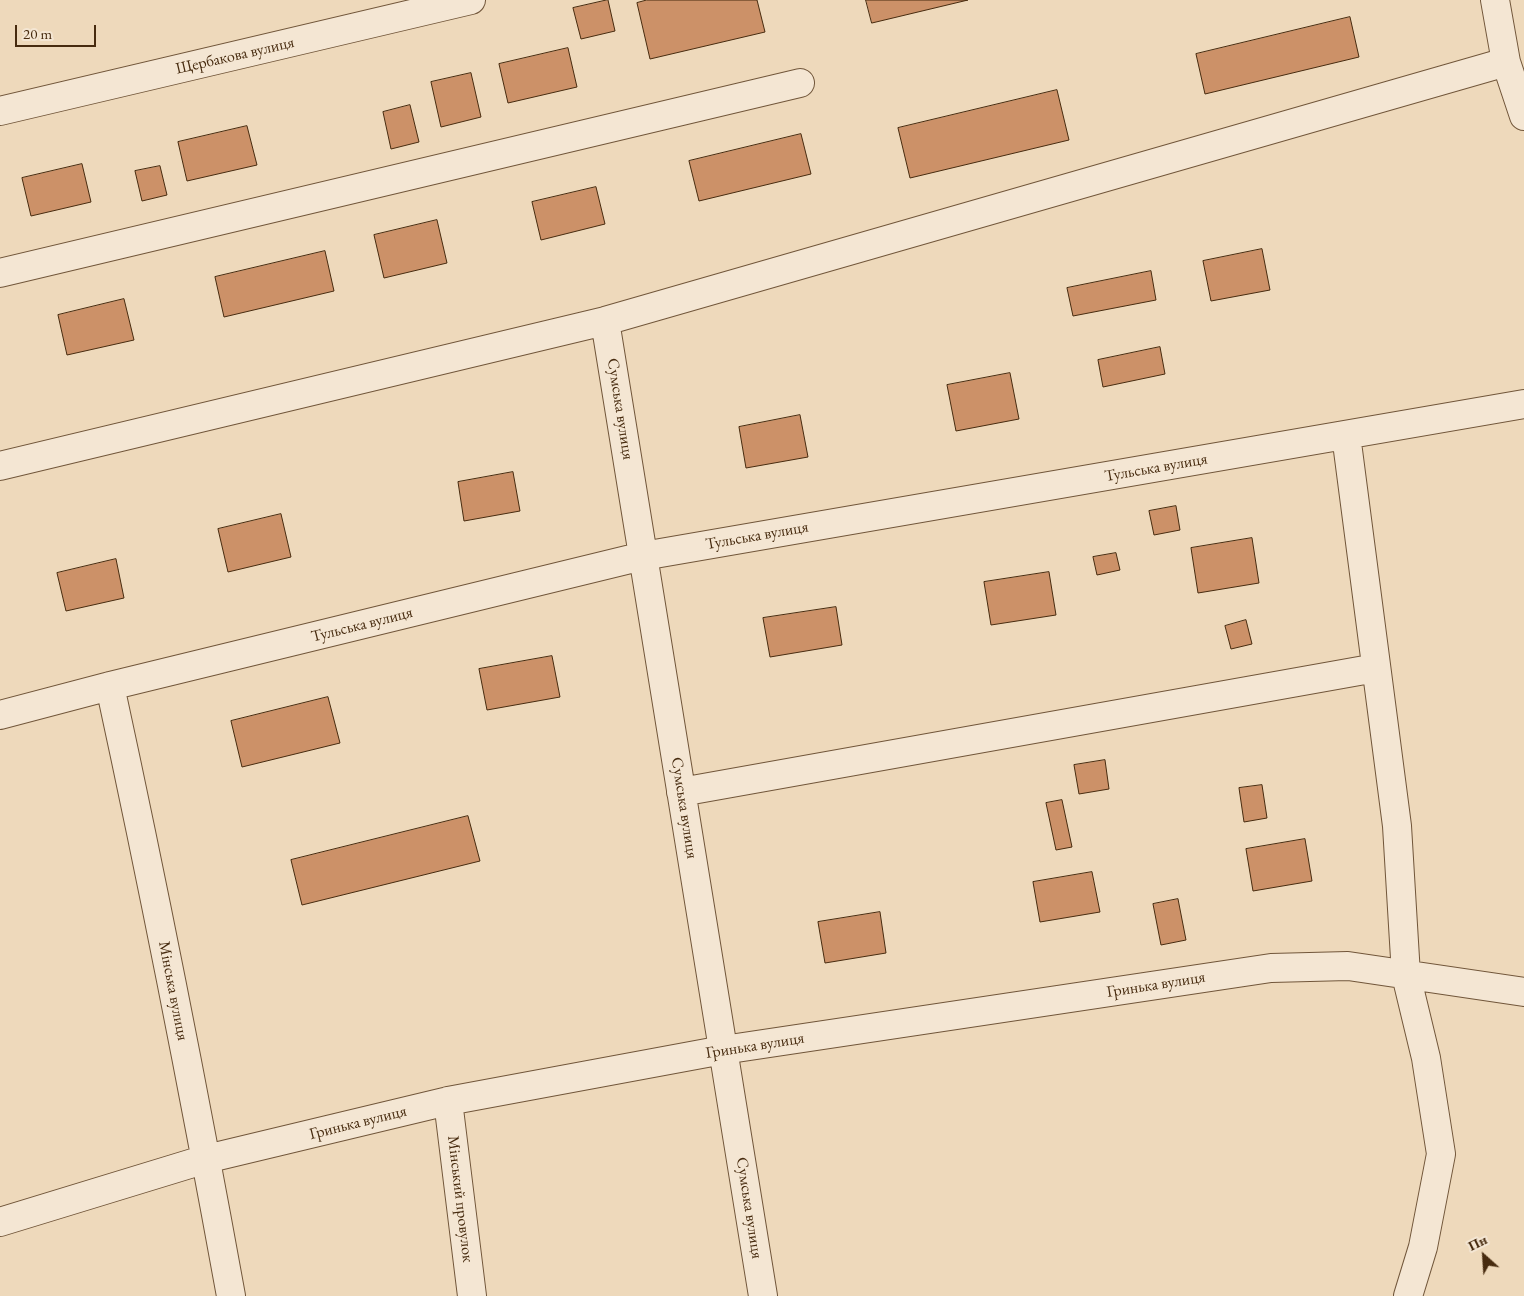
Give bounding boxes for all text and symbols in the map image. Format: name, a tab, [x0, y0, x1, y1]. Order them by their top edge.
scale bar	[18, 15, 99, 47]
text: 20 m	[23, 24, 52, 43]
street label: Щербакова вулиця	[174, 33, 296, 79]
street label: Сумська вулиця	[602, 357, 638, 461]
street label: Тульська вулиця	[1103, 450, 1209, 486]
street label: Тульська вулиця	[704, 518, 810, 554]
street label: Тульська вулиця	[309, 603, 415, 647]
street label: Сумська вулиця	[666, 756, 702, 860]
street label: Мінська вулиця	[154, 940, 192, 1042]
street label: Гринька вулиця	[1105, 968, 1207, 1002]
street label: Гринька вулиця	[704, 1029, 806, 1063]
street label: Гринька вулиця	[307, 1102, 409, 1144]
street label: Мінський провулок	[443, 1135, 477, 1263]
street label: Сумська вулиця	[731, 1156, 767, 1260]
text: Пн	[1465, 1230, 1490, 1255]
north arrow	[1459, 1231, 1509, 1281]

